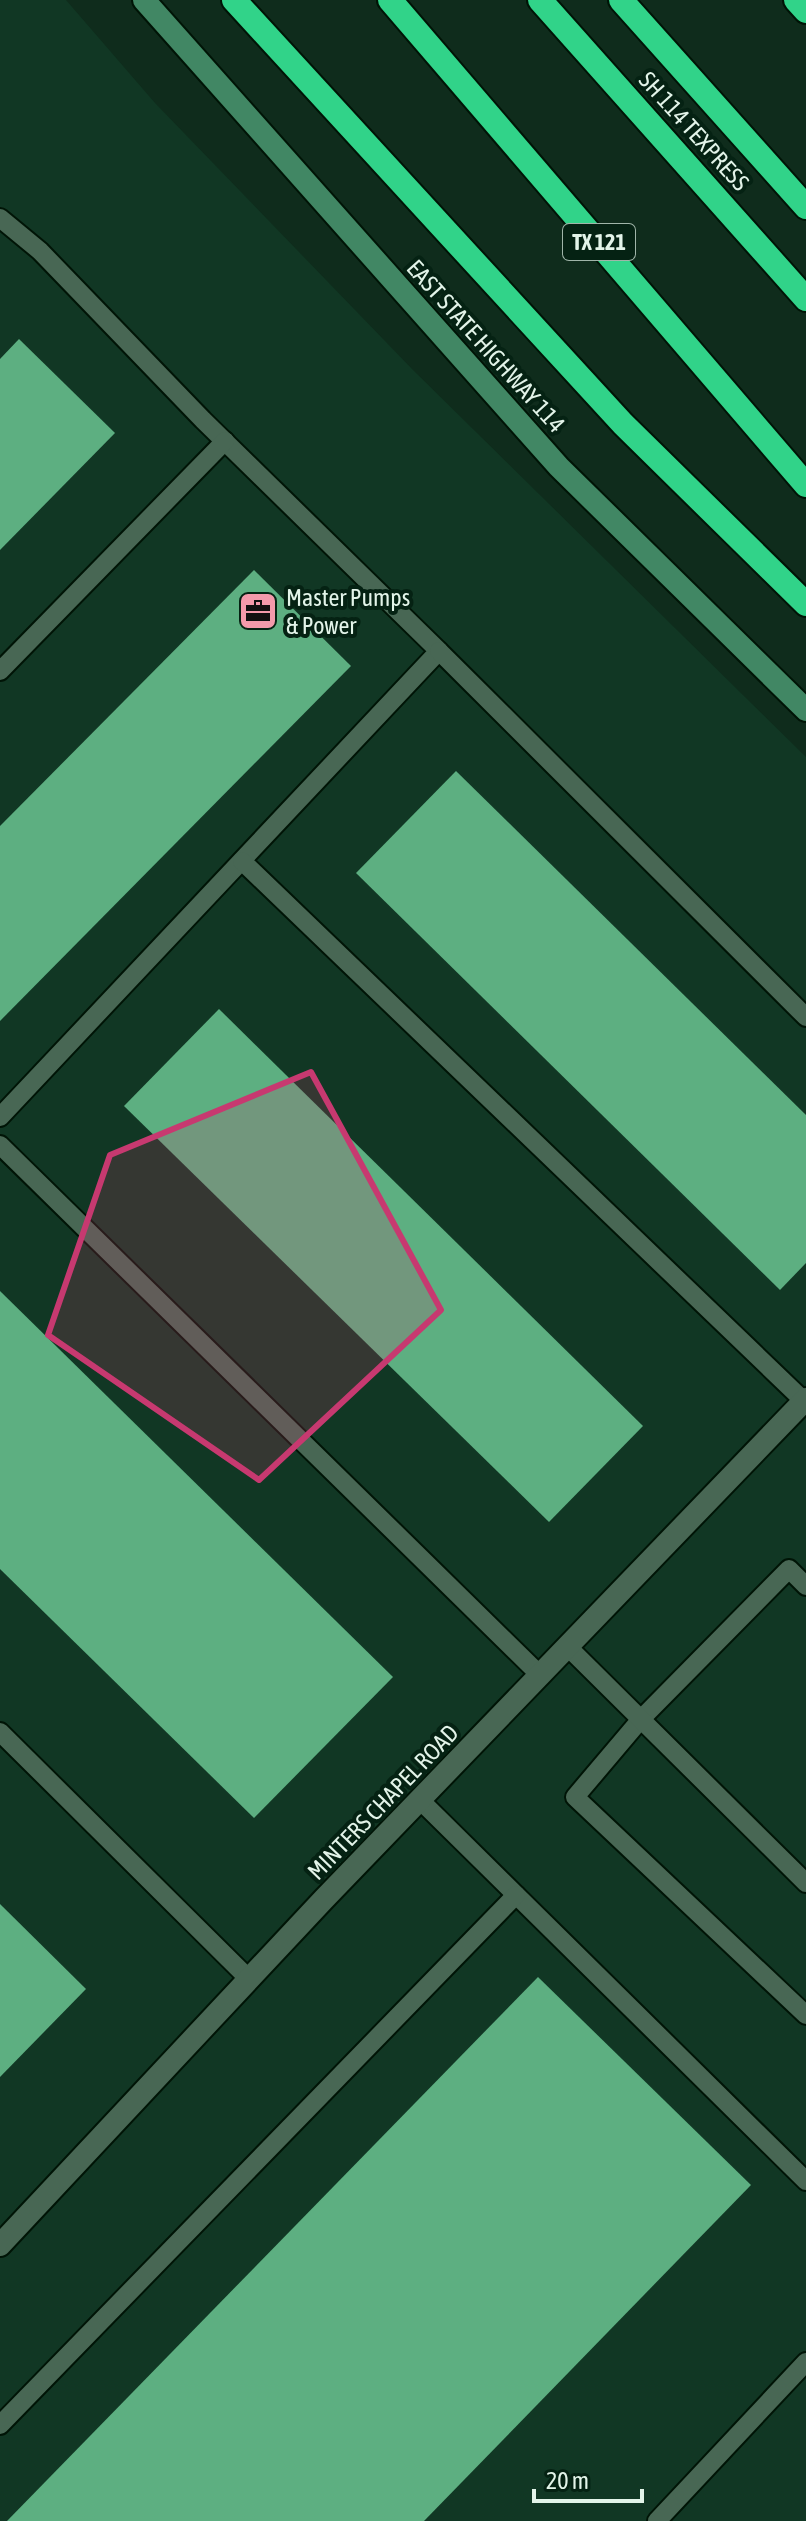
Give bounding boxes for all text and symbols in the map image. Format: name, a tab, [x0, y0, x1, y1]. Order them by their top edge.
street label: SH 114 TEXPRESS	[634, 66, 754, 196]
road number: TX 121	[563, 224, 635, 260]
street label: EAST STATE HIGHWAY 114	[402, 254, 570, 438]
place label: Master Pumps & Power	[286, 584, 410, 639]
office icon: Master Pumps & Power	[237, 590, 279, 632]
street label: MINTERS CHAPEL ROAD	[302, 1719, 464, 1885]
scale bar	[534, 2453, 642, 2503]
text: 20 m	[546, 2467, 589, 2494]

